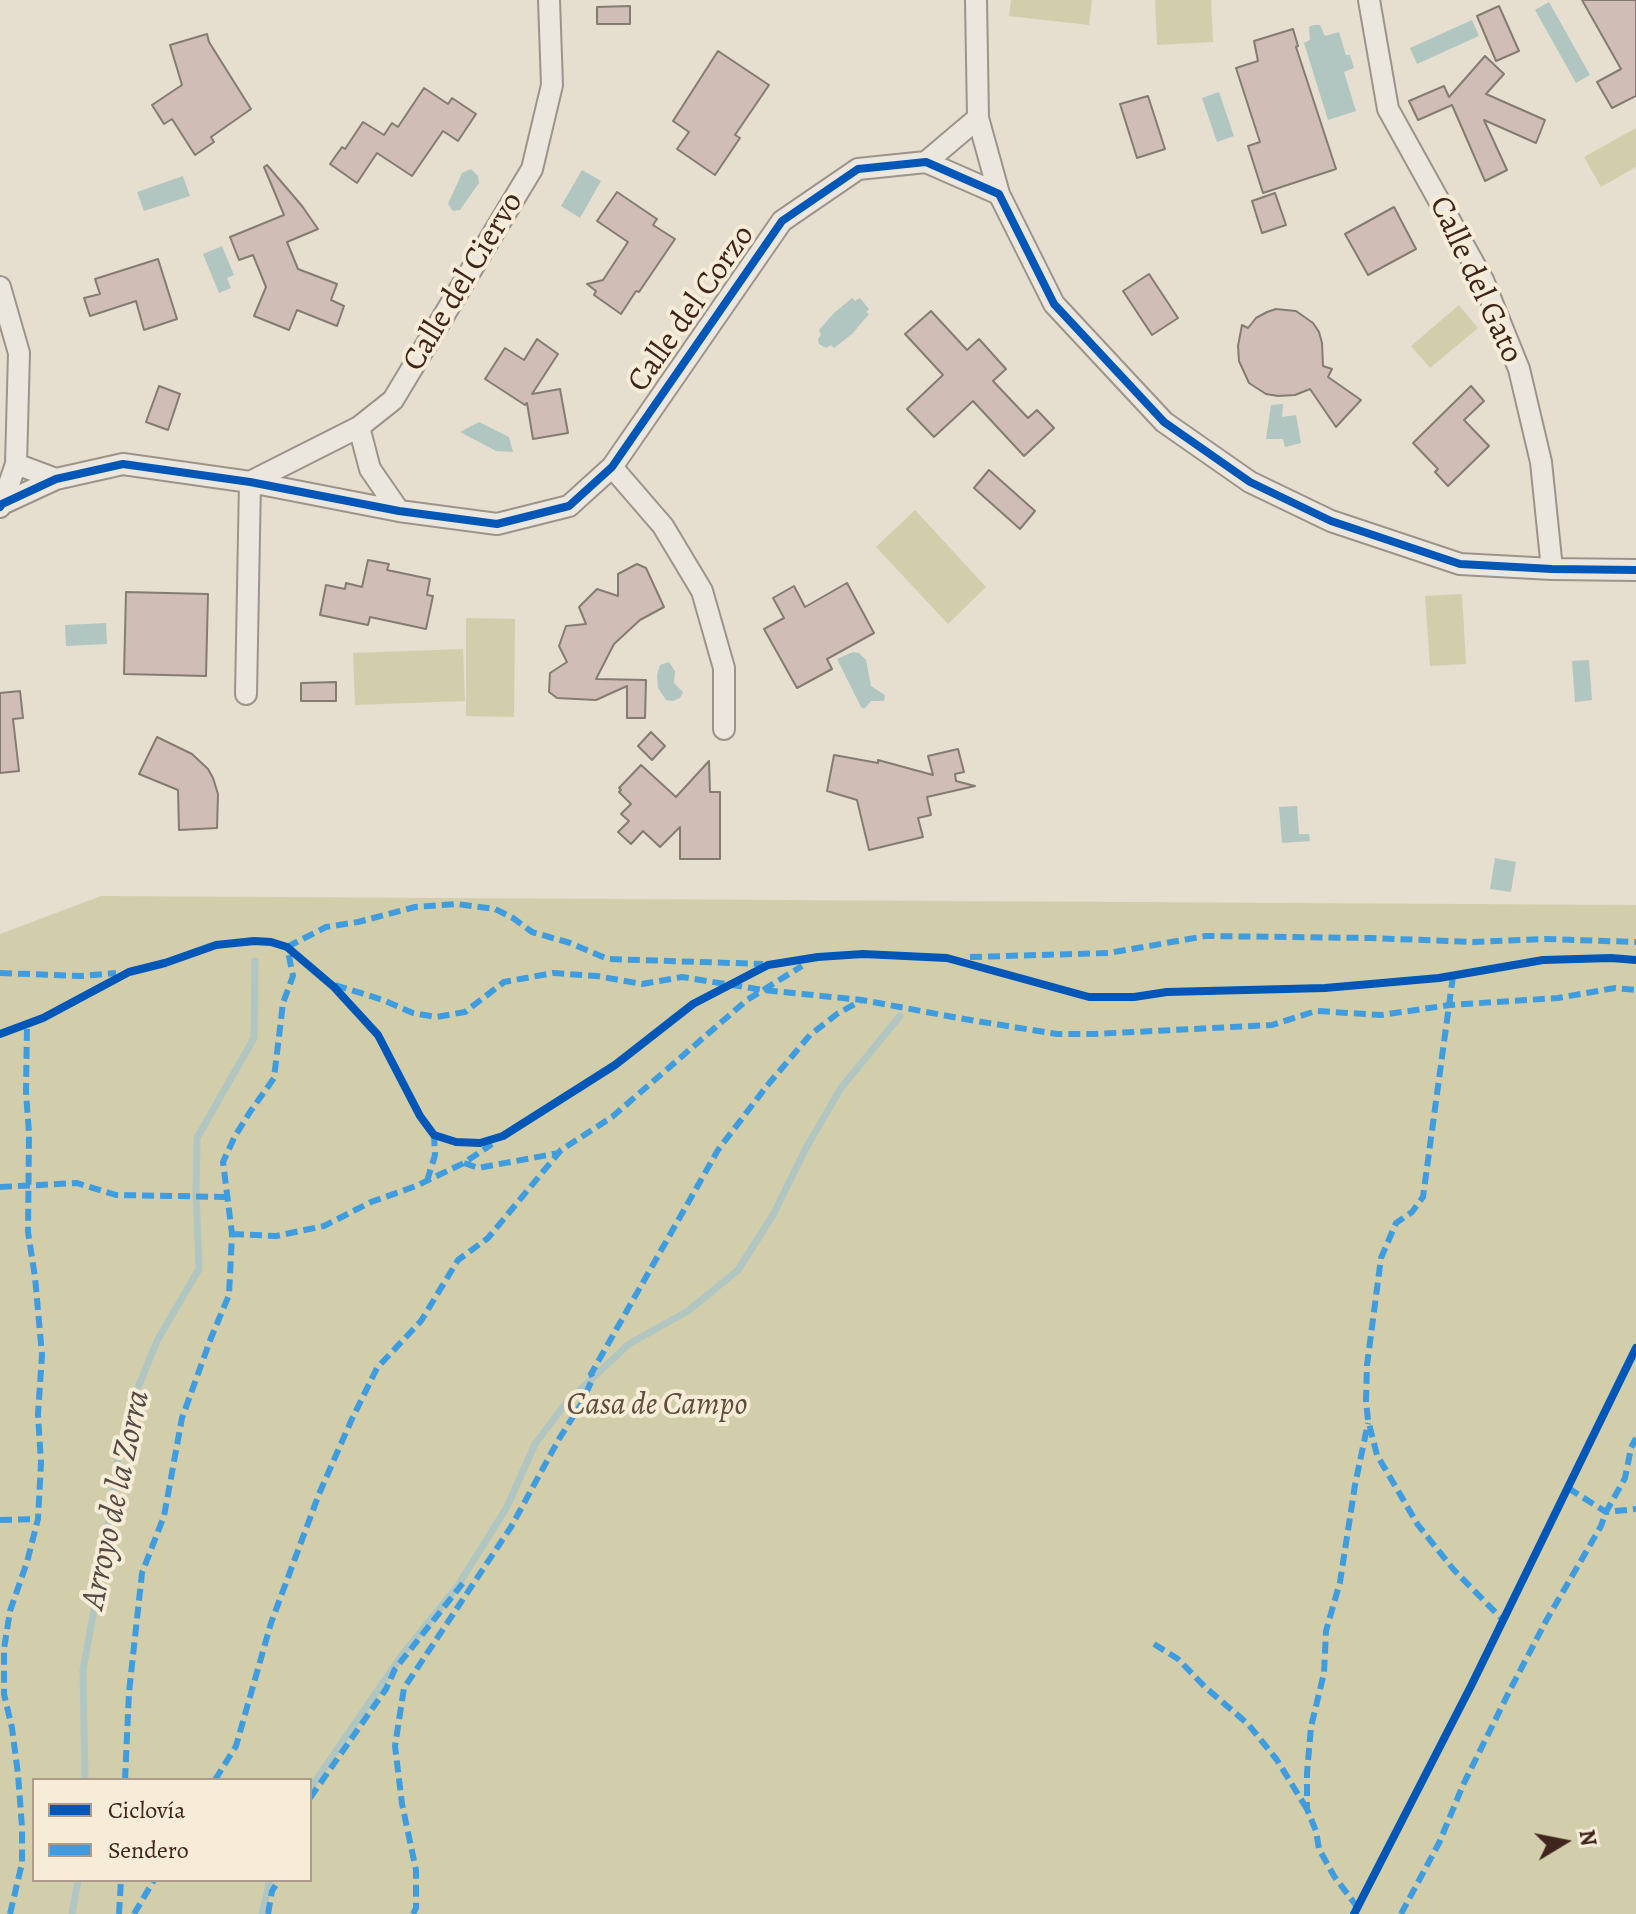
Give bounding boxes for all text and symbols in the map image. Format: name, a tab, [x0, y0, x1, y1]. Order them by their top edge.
street label: Calle del Ciervo	[396, 186, 532, 378]
street label: Calle del Gato	[1420, 191, 1530, 369]
street label: Calle del Corzo	[620, 218, 764, 400]
water label: Arroyo de la Zorra	[74, 1387, 160, 1613]
park label: Casa de Campo	[567, 1387, 747, 1425]
legend	[32, 1778, 312, 1882]
text: Ciclovía	[108, 1794, 186, 1826]
north arrow	[1524, 1802, 1604, 1882]
text: N	[1571, 1827, 1604, 1848]
text: Sendero	[108, 1834, 189, 1866]

